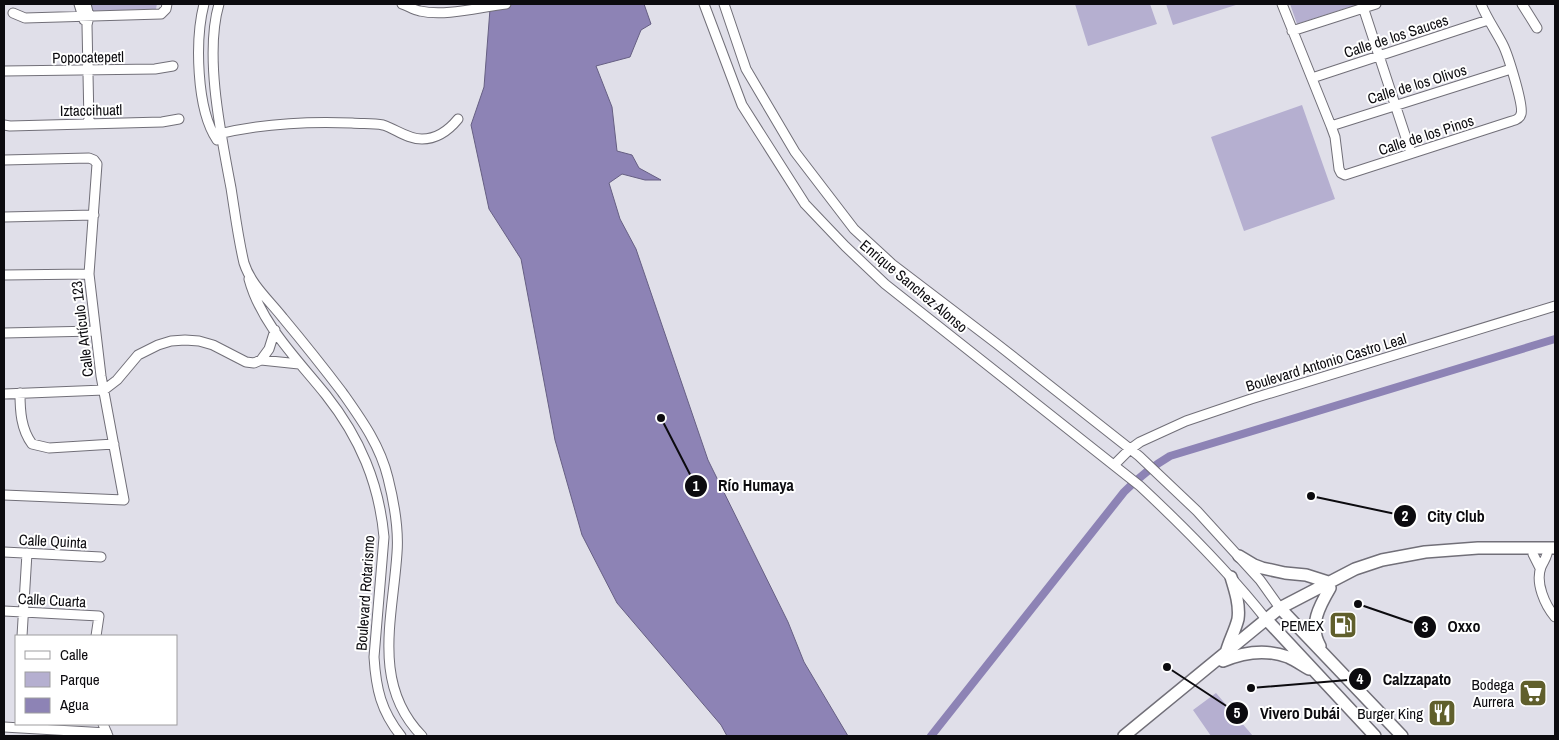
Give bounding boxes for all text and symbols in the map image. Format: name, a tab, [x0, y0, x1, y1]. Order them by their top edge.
street label: Calle de los Sauces	[1341, 9, 1451, 63]
street label: Popocatepetl	[52, 46, 124, 68]
street label: Calle de los Olivos	[1365, 59, 1469, 109]
street label: Iztaccihuatl	[60, 99, 122, 121]
street label: Calle de los Pinos	[1376, 110, 1476, 160]
street label: Enrique Sanchez Alonso	[856, 235, 972, 337]
street label: Calle Artículo 123	[66, 280, 98, 378]
street label: Boulevard Antonio Castro Leal	[1243, 328, 1409, 396]
callout: Río Humaya	[683, 470, 804, 501]
text: Río Humaya	[718, 474, 795, 496]
text: 1	[693, 475, 700, 496]
callout: City Club	[1392, 501, 1495, 532]
text: 2	[1402, 505, 1409, 526]
text: City Club	[1427, 505, 1485, 527]
street label: Calle Quinta	[18, 529, 88, 553]
street label: Boulevard Rotarismo	[350, 534, 380, 651]
street label: Calle Cuarta	[17, 588, 87, 612]
fuel station icon: PEMEX	[1328, 610, 1358, 640]
callout: Oxxo	[1412, 611, 1490, 642]
place label: PEMEX	[1281, 615, 1325, 636]
text: Oxxo	[1448, 615, 1480, 637]
text: 3	[1422, 616, 1429, 637]
legend	[15, 635, 178, 725]
text: Calle	[60, 644, 88, 665]
callout: Calzzapato	[1348, 664, 1461, 695]
text: 4	[1357, 668, 1364, 689]
text: Calzzapato	[1383, 668, 1451, 690]
text: Parque	[60, 669, 100, 690]
place label: Bodega Aurrera	[1472, 674, 1514, 712]
supermarket icon: Bodega Aurrera	[1518, 678, 1548, 708]
text: Agua	[59, 694, 89, 715]
callout: Vivero Dubái	[1225, 697, 1350, 728]
restaurant icon: Burger King	[1427, 698, 1457, 728]
text: 5	[1234, 702, 1241, 723]
text: Vivero Dubái	[1260, 702, 1340, 724]
place label: Burger King	[1357, 703, 1423, 724]

